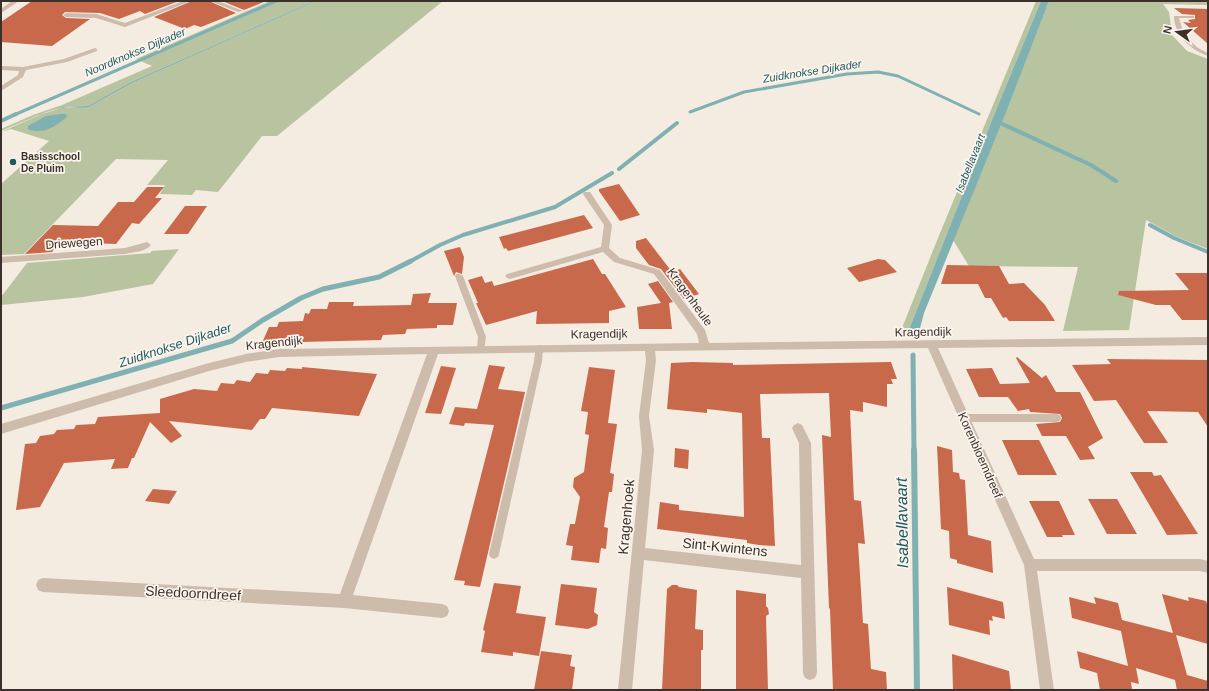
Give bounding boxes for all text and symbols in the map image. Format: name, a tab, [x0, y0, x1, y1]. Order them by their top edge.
north arrow	[1157, 12, 1197, 52]
text: N	[1161, 24, 1174, 35]
water label: Noordknokse Dijkader	[83, 25, 188, 79]
water label: Zuidknokse Dijkader	[761, 57, 863, 85]
water label: Isabellavaart	[953, 131, 988, 194]
place label: Basisschool De Pluim	[21, 151, 80, 174]
marker: Basisschool De Pluim	[8, 157, 18, 167]
street label: Driewegen	[45, 234, 103, 252]
street label: Kragenheule	[664, 265, 716, 329]
water label: Zuidknokse Dijkader	[116, 319, 234, 371]
street label: Kragendijk	[895, 324, 952, 339]
street label: Kragendijk	[571, 326, 628, 341]
street label: Kragendijk	[245, 333, 304, 353]
street label: Korenbloemdreef	[955, 410, 1005, 501]
water label: Isabellavaart	[893, 477, 911, 569]
street label: Kragenhoek	[615, 478, 637, 555]
street label: Sint-Kwintens	[682, 535, 768, 559]
street label: Sleedoorndreef	[145, 583, 241, 603]

